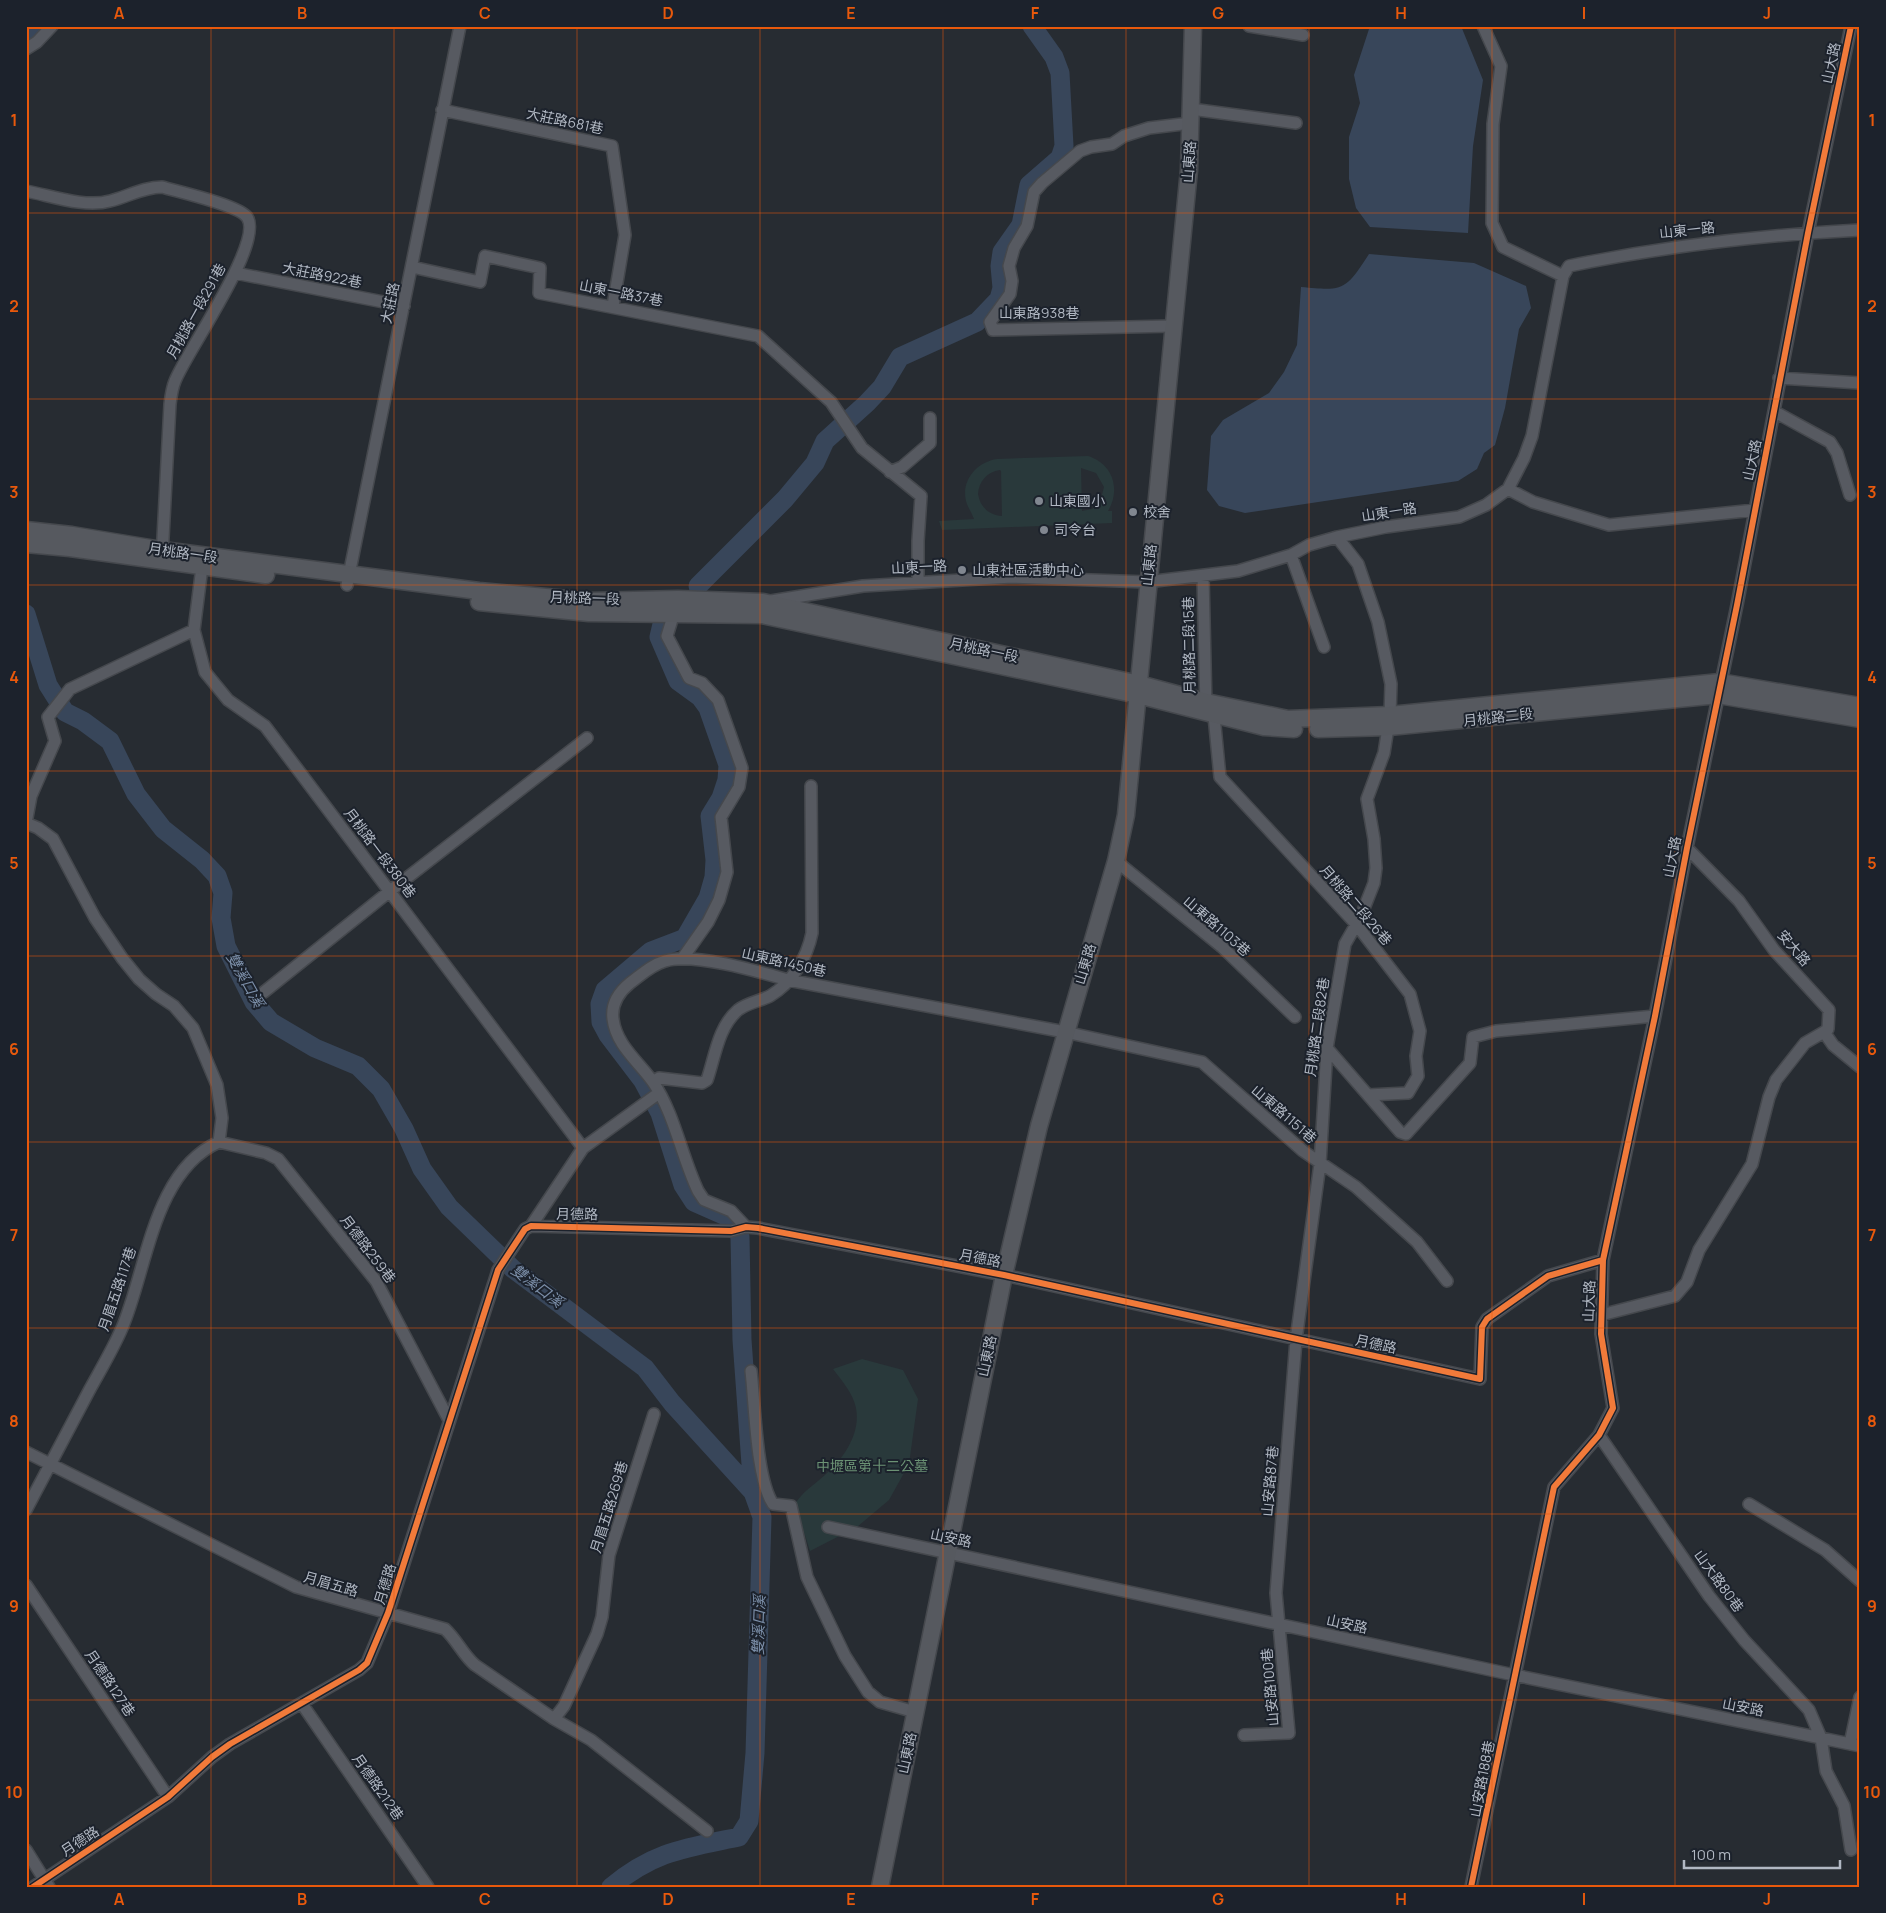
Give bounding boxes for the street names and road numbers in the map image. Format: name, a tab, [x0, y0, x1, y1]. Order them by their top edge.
street label: 山大路	[1817, 40, 1844, 85]
street label: 大莊路681巷	[525, 103, 605, 138]
street label: 山東路	[1178, 140, 1199, 184]
street label: 山東一路	[1658, 217, 1716, 242]
street label: 大莊路922巷	[281, 257, 363, 292]
street label: 月桃路一段291巷	[162, 260, 230, 362]
street label: 山東一路37巷	[578, 275, 665, 310]
street label: 大莊路	[376, 280, 403, 325]
street label: 山東路938巷	[999, 303, 1079, 322]
street label: 山大路	[1738, 437, 1765, 482]
street label: 山東一路	[1360, 498, 1418, 525]
street label: 月桃路一段	[147, 538, 219, 567]
street label: 山東路	[1137, 543, 1160, 587]
street label: 山東一路	[891, 556, 947, 577]
street label: 月桃路一段	[550, 587, 620, 608]
street label: 月桃路二段15巷	[1178, 596, 1199, 694]
street label: 月桃路一段	[948, 633, 1020, 666]
street label: 月桃路二段	[1462, 703, 1534, 730]
street label: 月桃路一段380巷	[340, 804, 421, 902]
street label: 山大路	[1658, 834, 1685, 879]
street label: 月桃路二段26巷	[1316, 860, 1397, 949]
street label: 山東路1103巷	[1180, 891, 1255, 960]
street label: 安大路	[1774, 925, 1815, 970]
street label: 山東路	[1069, 941, 1100, 987]
street label: 山東路1450巷	[740, 943, 828, 980]
street label: 月桃路二段82巷	[1300, 976, 1333, 1078]
street label: 山東路1151巷	[1248, 1080, 1321, 1147]
street label: 月德路	[556, 1204, 598, 1223]
street label: 月德路259巷	[337, 1211, 400, 1287]
street label: 月眉五路117巷	[93, 1244, 140, 1334]
street label: 月德路	[958, 1244, 1003, 1271]
street label: 山大路	[1578, 1280, 1599, 1322]
street label: 月德路	[1354, 1330, 1399, 1357]
street label: 山東路	[973, 1333, 1000, 1378]
street label: 山安路87巷	[1257, 1445, 1282, 1517]
street label: 月眉五路269巷	[586, 1459, 632, 1555]
street label: 山安路	[929, 1524, 974, 1551]
street label: 山大路80巷	[1690, 1546, 1748, 1616]
street label: 月德路	[369, 1561, 400, 1607]
street label: 月眉五路	[302, 1567, 361, 1600]
street label: 山安路	[1325, 1610, 1370, 1637]
street label: 月德路127巷	[81, 1646, 140, 1720]
street label: 山安路100巷	[1257, 1647, 1282, 1727]
street label: 山安路	[1721, 1693, 1766, 1720]
street label: 山東路	[893, 1730, 920, 1775]
street label: 山安路188巷	[1465, 1739, 1498, 1819]
street label: 月德路212巷	[348, 1750, 408, 1824]
street label: 月德路	[57, 1821, 103, 1860]

